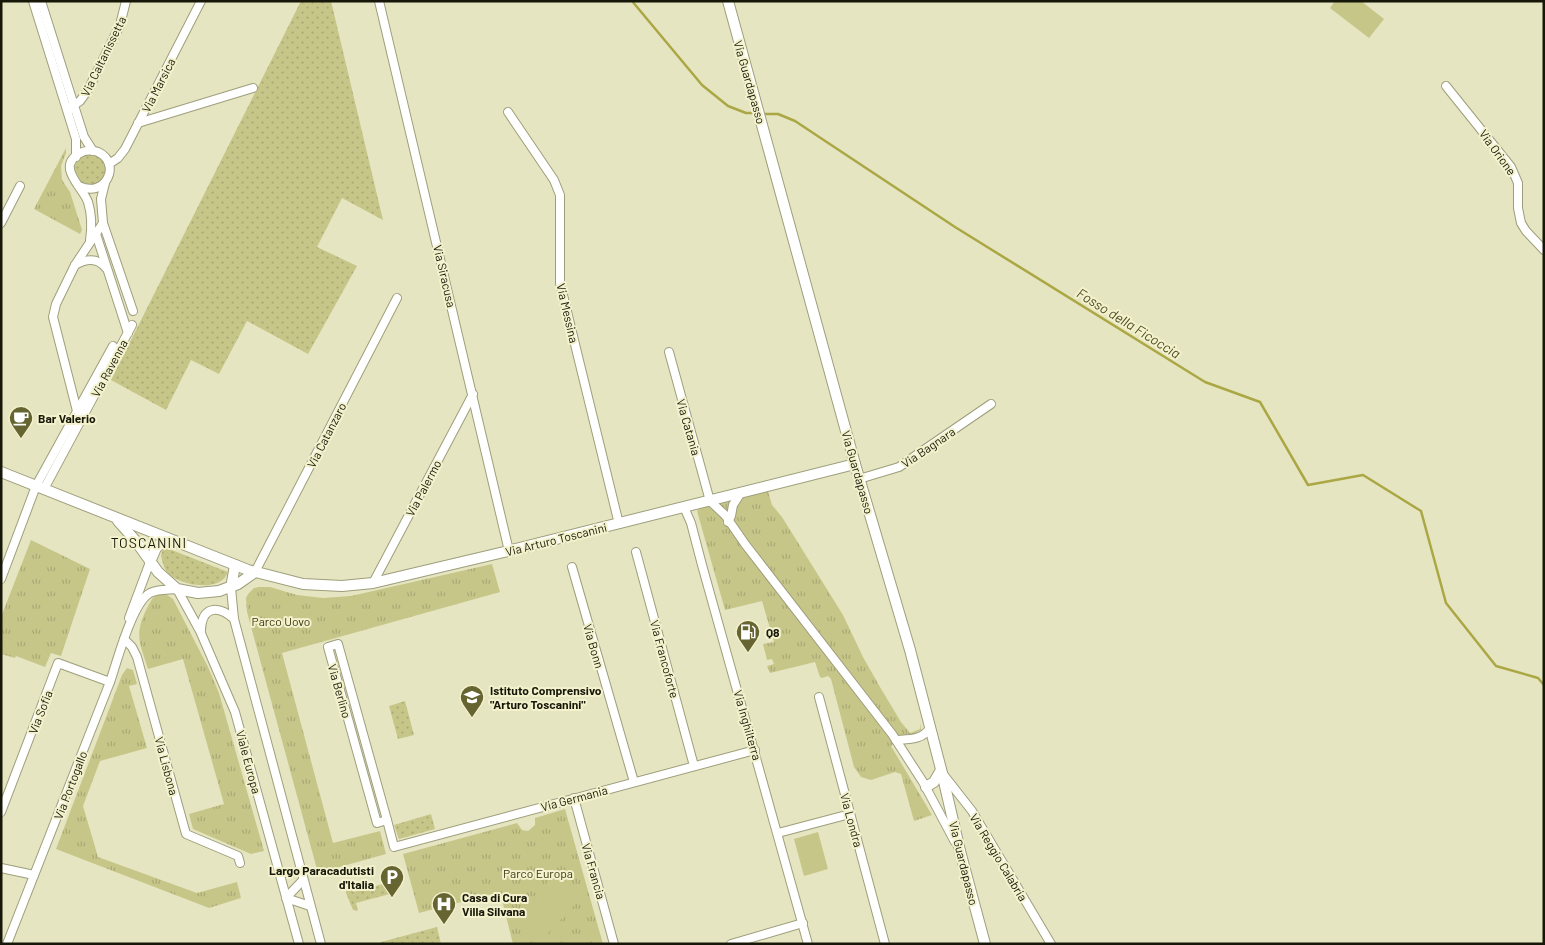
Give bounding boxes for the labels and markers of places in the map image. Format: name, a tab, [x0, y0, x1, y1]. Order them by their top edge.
cafe icon: Bar Valerio	[8, 405, 34, 439]
place label: Bar Valerio	[38, 411, 96, 425]
fuel station icon: Q8	[735, 619, 761, 653]
place label: Q8	[766, 625, 780, 639]
place label: Istituto Comprensivo "Arturo Toscanini"	[490, 683, 602, 711]
school or university icon: Istituto Comprensivo "Arturo Toscanini"	[459, 684, 485, 718]
place label: Largo Paracadutisti d'Italia	[269, 863, 374, 891]
parking icon: Largo Paracadutisti d'Italia	[379, 864, 405, 898]
place label: Casa di Cura Villa Silvana	[462, 890, 527, 918]
hospital icon: Casa di Cura Villa Silvana	[431, 891, 457, 925]

